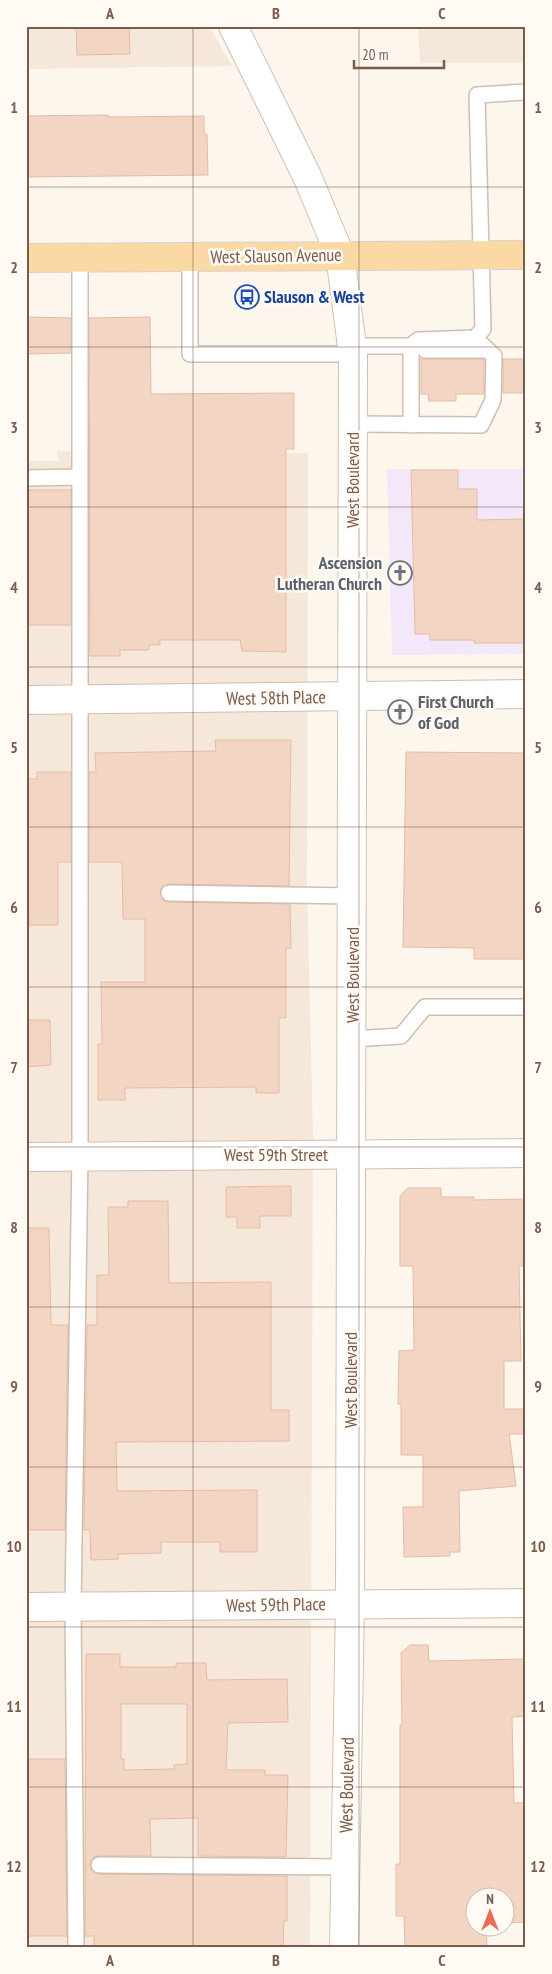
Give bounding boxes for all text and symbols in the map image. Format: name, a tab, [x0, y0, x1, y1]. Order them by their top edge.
text: A	[105, 3, 115, 23]
text: B	[272, 3, 280, 23]
text: C	[438, 3, 446, 23]
scale bar	[354, 38, 444, 70]
text: 20 m	[362, 45, 388, 64]
text: 1	[10, 97, 18, 117]
text: 1	[534, 97, 542, 117]
street label: West Slauson Avenue	[210, 243, 342, 268]
text: 2	[10, 257, 18, 277]
text: 2	[534, 257, 542, 277]
bus stop icon: Slauson & West	[234, 284, 260, 310]
place label: Slauson & West	[264, 285, 365, 308]
text: 3	[10, 417, 18, 437]
text: 3	[534, 417, 542, 437]
street label: West Boulevard	[341, 432, 364, 528]
place label: Ascension Lutheran Church	[277, 551, 382, 595]
church icon: Ascension Lutheran Church	[387, 560, 413, 586]
text: 4	[10, 577, 18, 597]
text: 4	[534, 577, 542, 597]
street label: West 58th Place	[226, 685, 326, 710]
place label: First Church of God	[418, 690, 494, 734]
church icon: First Church of God	[387, 699, 413, 725]
text: 5	[10, 737, 18, 757]
text: 5	[534, 737, 542, 757]
text: 6	[10, 897, 18, 917]
text: 6	[534, 897, 542, 917]
street label: West Boulevard	[341, 927, 364, 1023]
text: 7	[10, 1057, 18, 1077]
text: 7	[534, 1057, 542, 1077]
street label: West 59th Street	[224, 1143, 328, 1166]
text: 8	[10, 1217, 18, 1237]
text: 8	[534, 1217, 542, 1237]
street label: West Boulevard	[339, 1332, 362, 1428]
text: 9	[10, 1376, 18, 1396]
text: 9	[534, 1376, 542, 1396]
text: 10	[6, 1536, 22, 1556]
text: 10	[530, 1536, 546, 1556]
street label: West 59th Place	[226, 1592, 326, 1617]
text: 11	[6, 1696, 22, 1716]
text: 11	[530, 1696, 546, 1716]
street label: West Boulevard	[334, 1737, 359, 1833]
text: 12	[6, 1856, 22, 1876]
text: 12	[530, 1856, 546, 1876]
north arrow	[464, 1886, 514, 1936]
text: N	[486, 1890, 494, 1908]
text: A	[105, 1950, 115, 1970]
text: B	[272, 1950, 280, 1970]
text: C	[438, 1950, 446, 1970]

